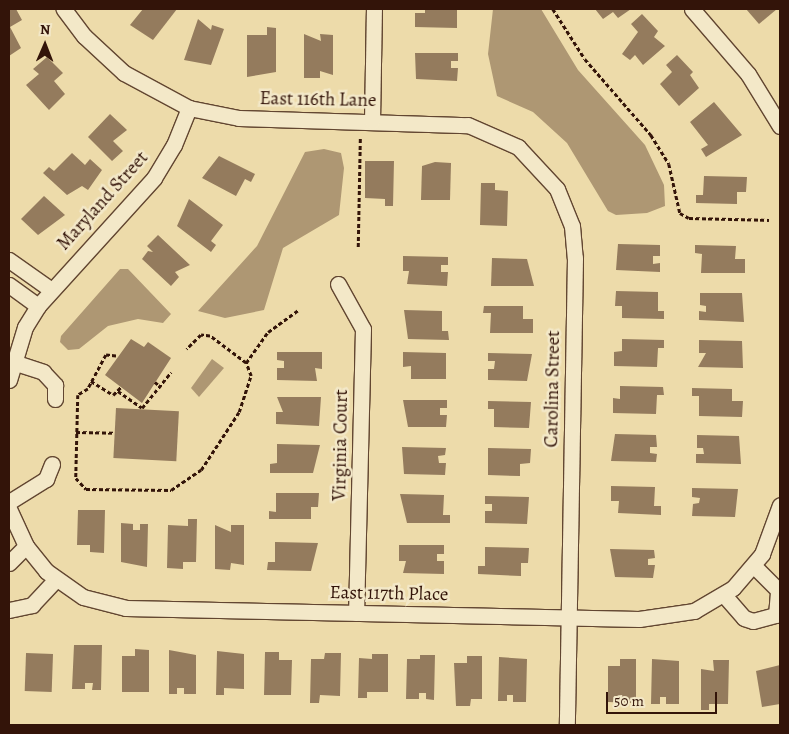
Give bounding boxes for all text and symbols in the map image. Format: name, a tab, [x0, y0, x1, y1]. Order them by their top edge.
north arrow	[20, 20, 70, 70]
text: N	[40, 20, 51, 39]
street label: East 116th Lane	[259, 88, 377, 112]
street label: Maryland Street	[53, 147, 153, 255]
street label: Carolina Street	[541, 330, 565, 448]
street label: Virginia Court	[329, 389, 353, 501]
street label: East 117th Place	[329, 582, 449, 606]
scale bar	[609, 682, 720, 714]
text: 50 m	[614, 691, 644, 711]

